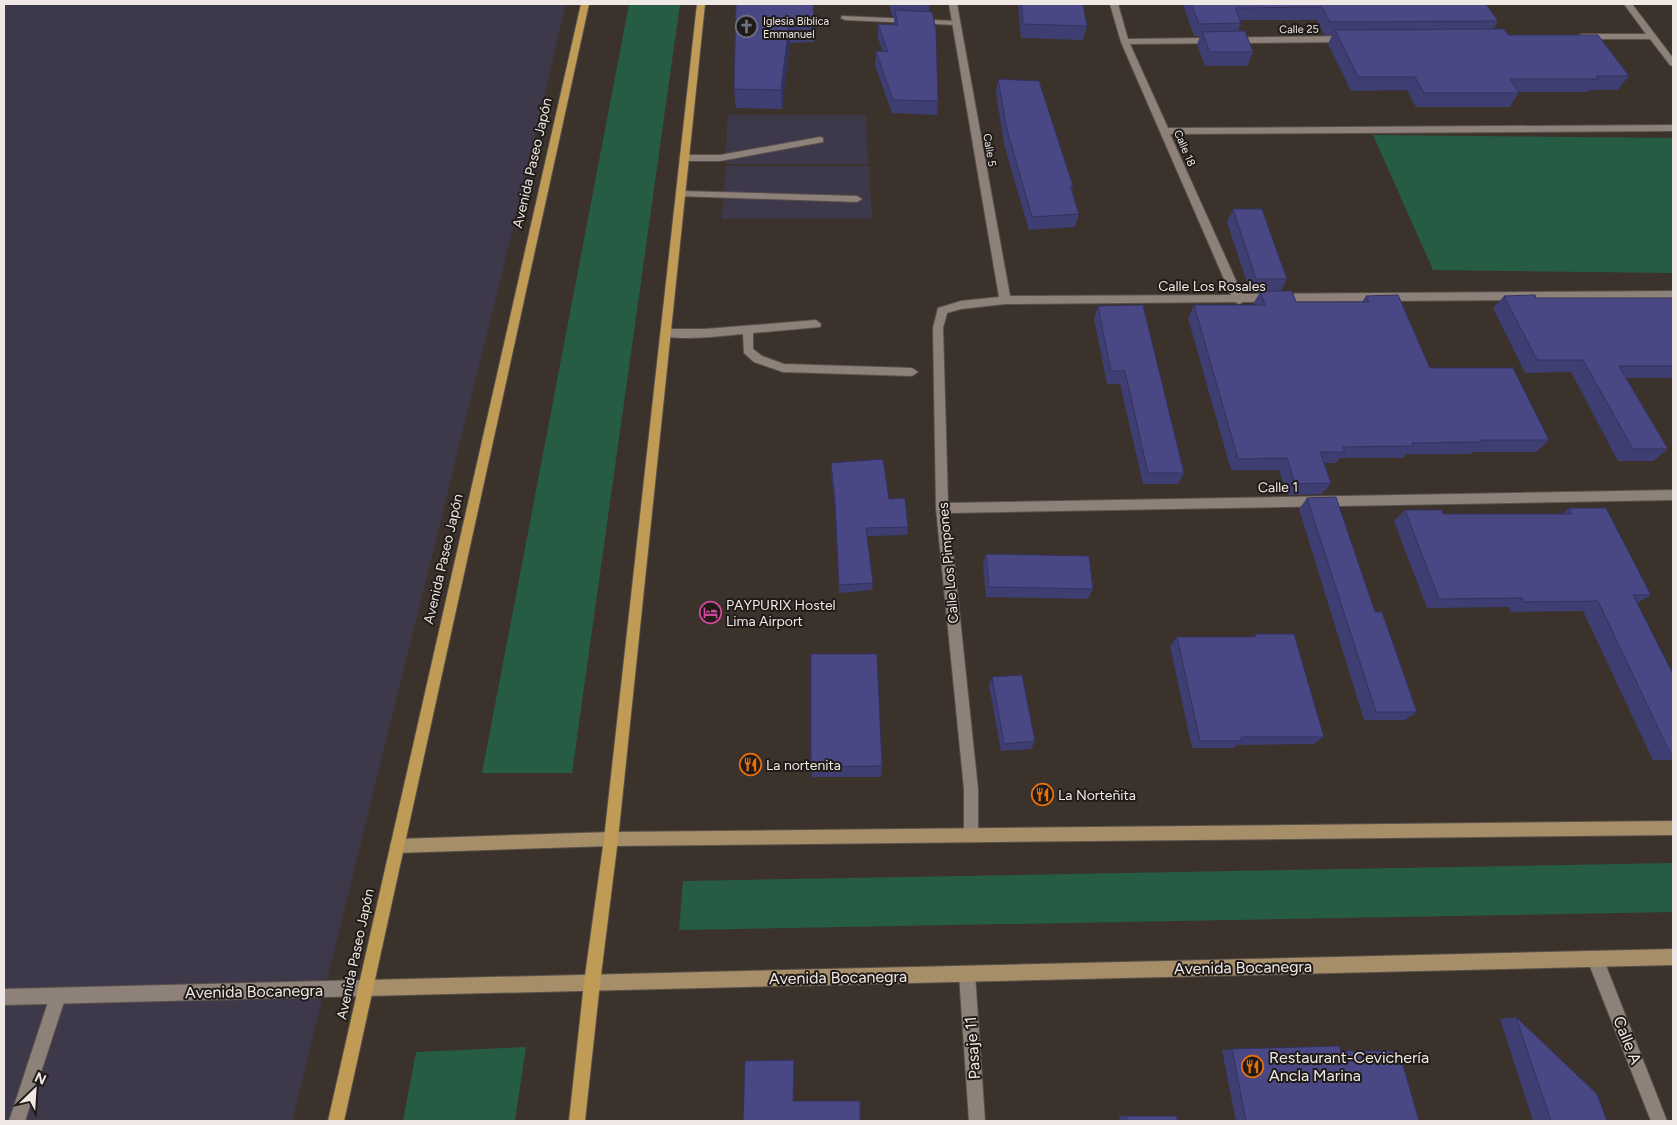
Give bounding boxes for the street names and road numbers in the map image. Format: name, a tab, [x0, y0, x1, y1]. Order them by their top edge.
street label: Calle 25	[1279, 23, 1319, 36]
street label: Avenida Paseo Japón	[509, 96, 556, 230]
street label: Calle 18	[1171, 128, 1198, 169]
street label: Calle 5	[980, 132, 999, 168]
street label: Calle Los Rosales	[1158, 278, 1266, 295]
street label: Calle 1	[1258, 479, 1298, 496]
street label: Avenida Paseo Japón	[420, 492, 467, 626]
street label: Calle Los Pimpones	[935, 502, 962, 624]
street label: Avenida Paseo Japón	[333, 887, 378, 1021]
street label: Avenida Bocanegra	[1174, 957, 1312, 978]
street label: Avenida Bocanegra	[769, 967, 907, 988]
street label: Avenida Bocanegra	[185, 981, 323, 1002]
street label: Calle A	[1609, 1013, 1646, 1067]
street label: Pasaje 11	[961, 1016, 984, 1080]

